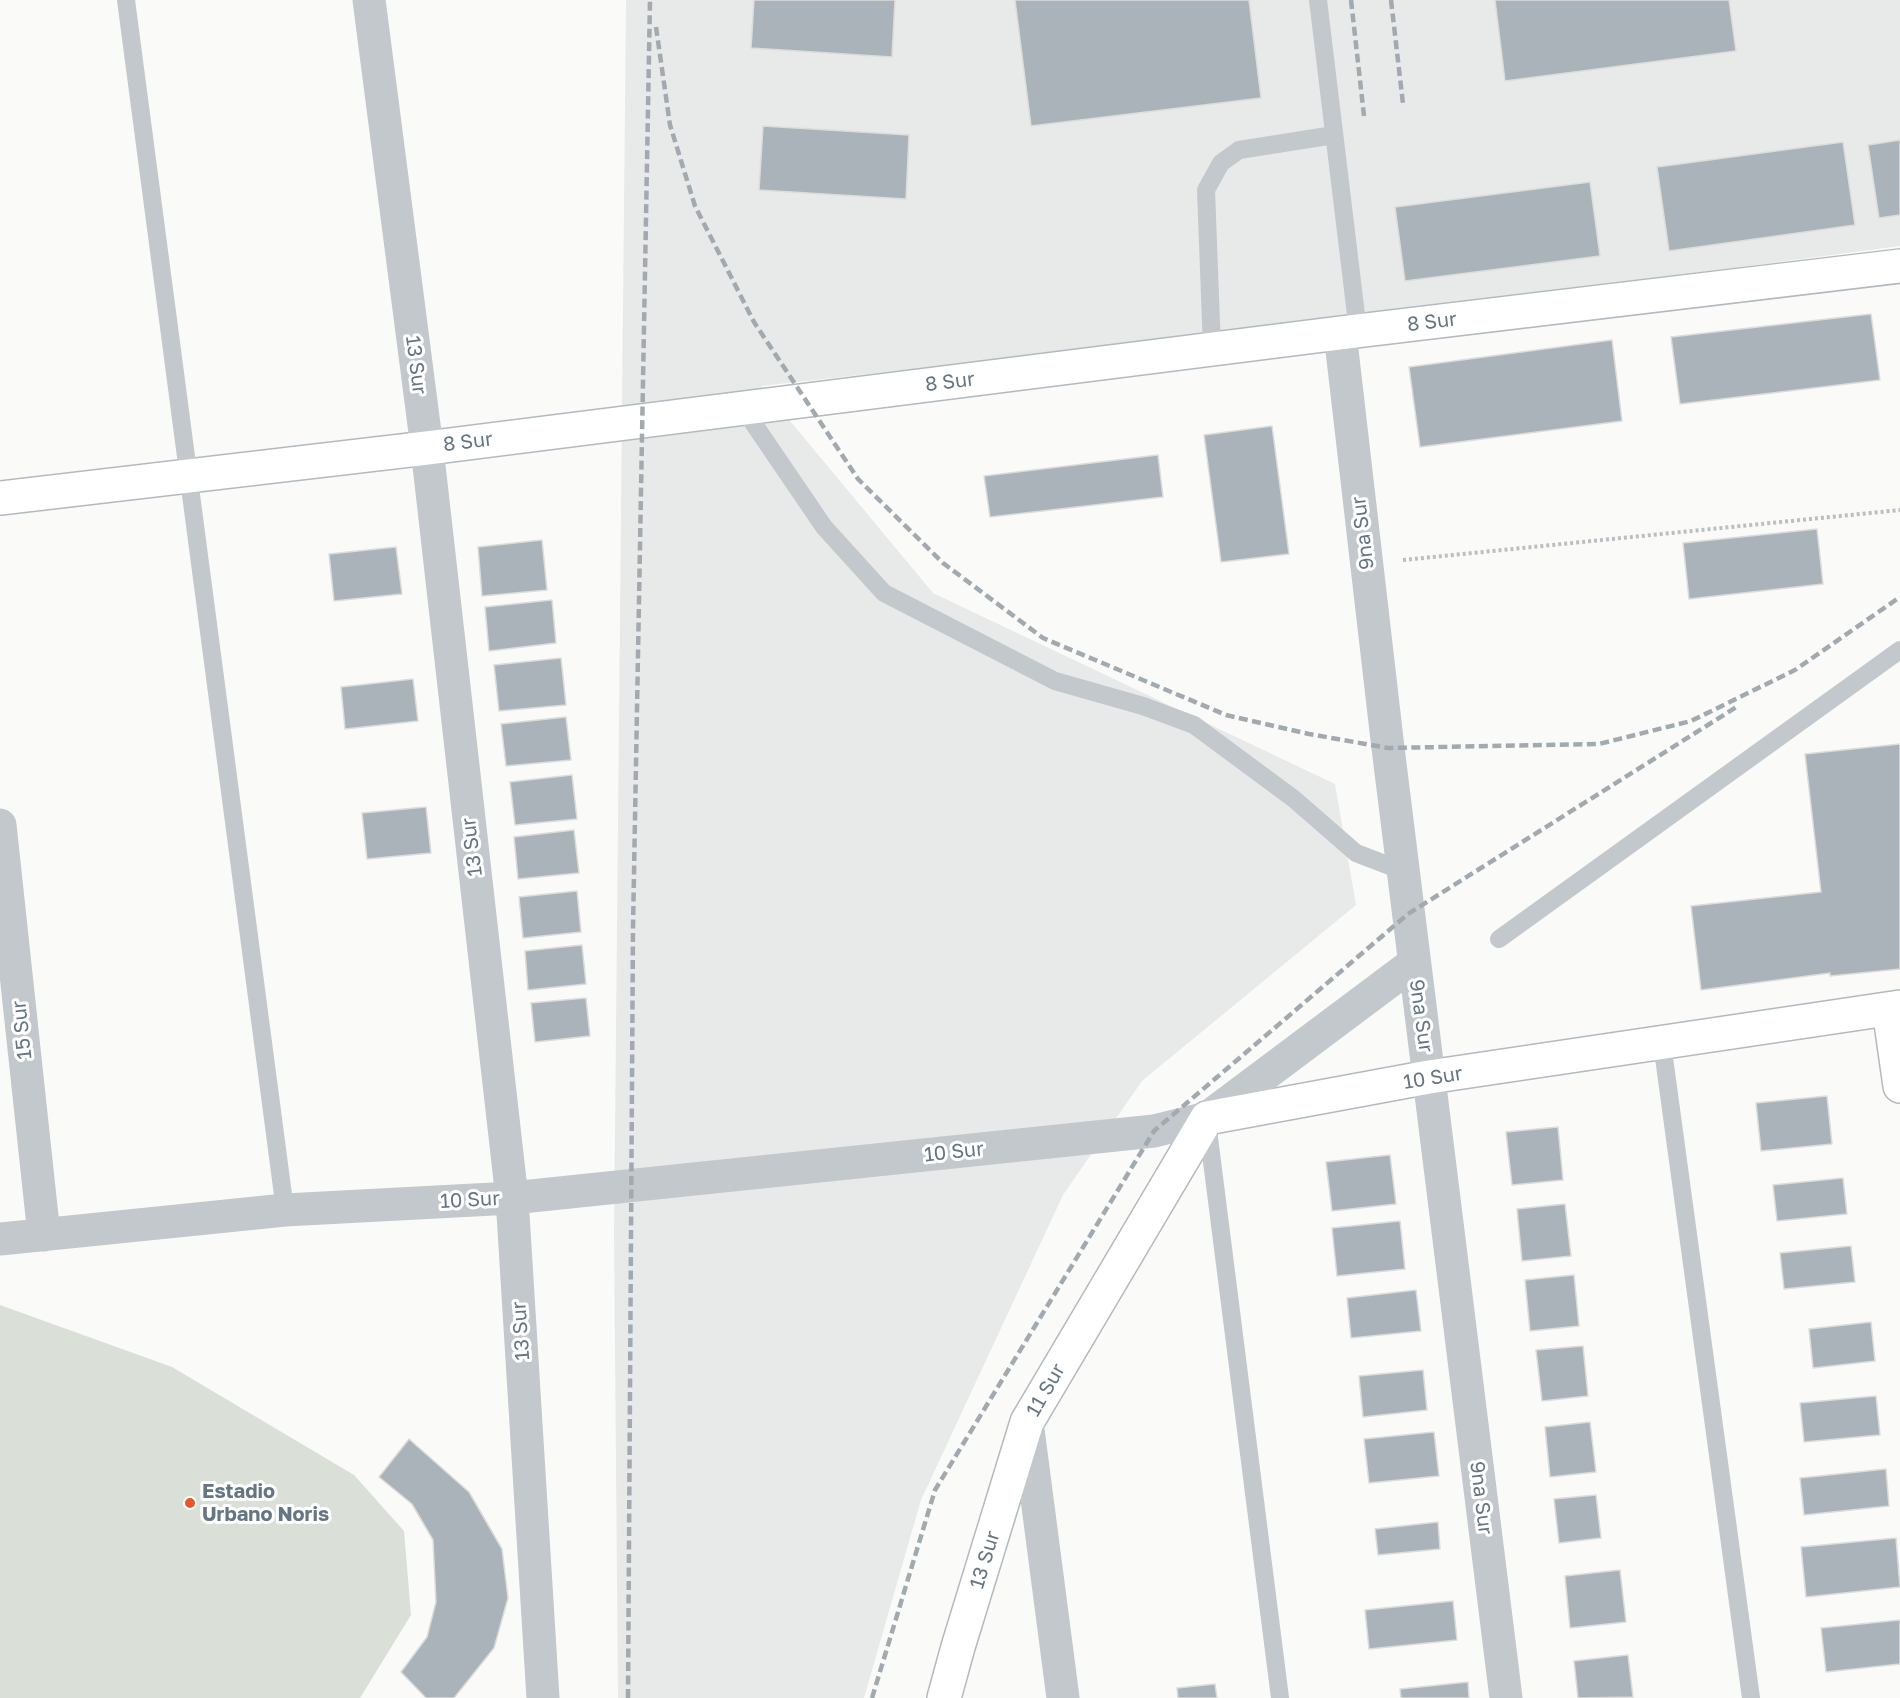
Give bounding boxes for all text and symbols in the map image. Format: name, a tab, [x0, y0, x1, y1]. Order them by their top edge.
street label: 8 Sur	[1406, 307, 1458, 337]
street label: 13 Sur	[400, 334, 432, 396]
street label: 8 Sur	[924, 367, 976, 397]
street label: 8 Sur	[442, 427, 494, 457]
street label: 9na Sur	[1347, 495, 1379, 571]
street label: 13 Sur	[456, 816, 488, 878]
street label: 9na Sur	[1404, 978, 1438, 1054]
street label: 15 Sur	[7, 999, 37, 1061]
street label: 10 Sur	[1402, 1061, 1464, 1095]
street label: 10 Sur	[923, 1137, 985, 1167]
street label: 10 Sur	[440, 1186, 500, 1214]
street label: 13 Sur	[507, 1301, 535, 1361]
street label: 11 Sur	[1021, 1359, 1071, 1421]
street label: 9na Sur	[1465, 1460, 1497, 1536]
place label: Estadio Urbano Noris	[202, 1480, 329, 1527]
marker: Estadio Urbano Noris	[183, 1496, 197, 1510]
street label: 13 Sur	[965, 1528, 1005, 1592]

